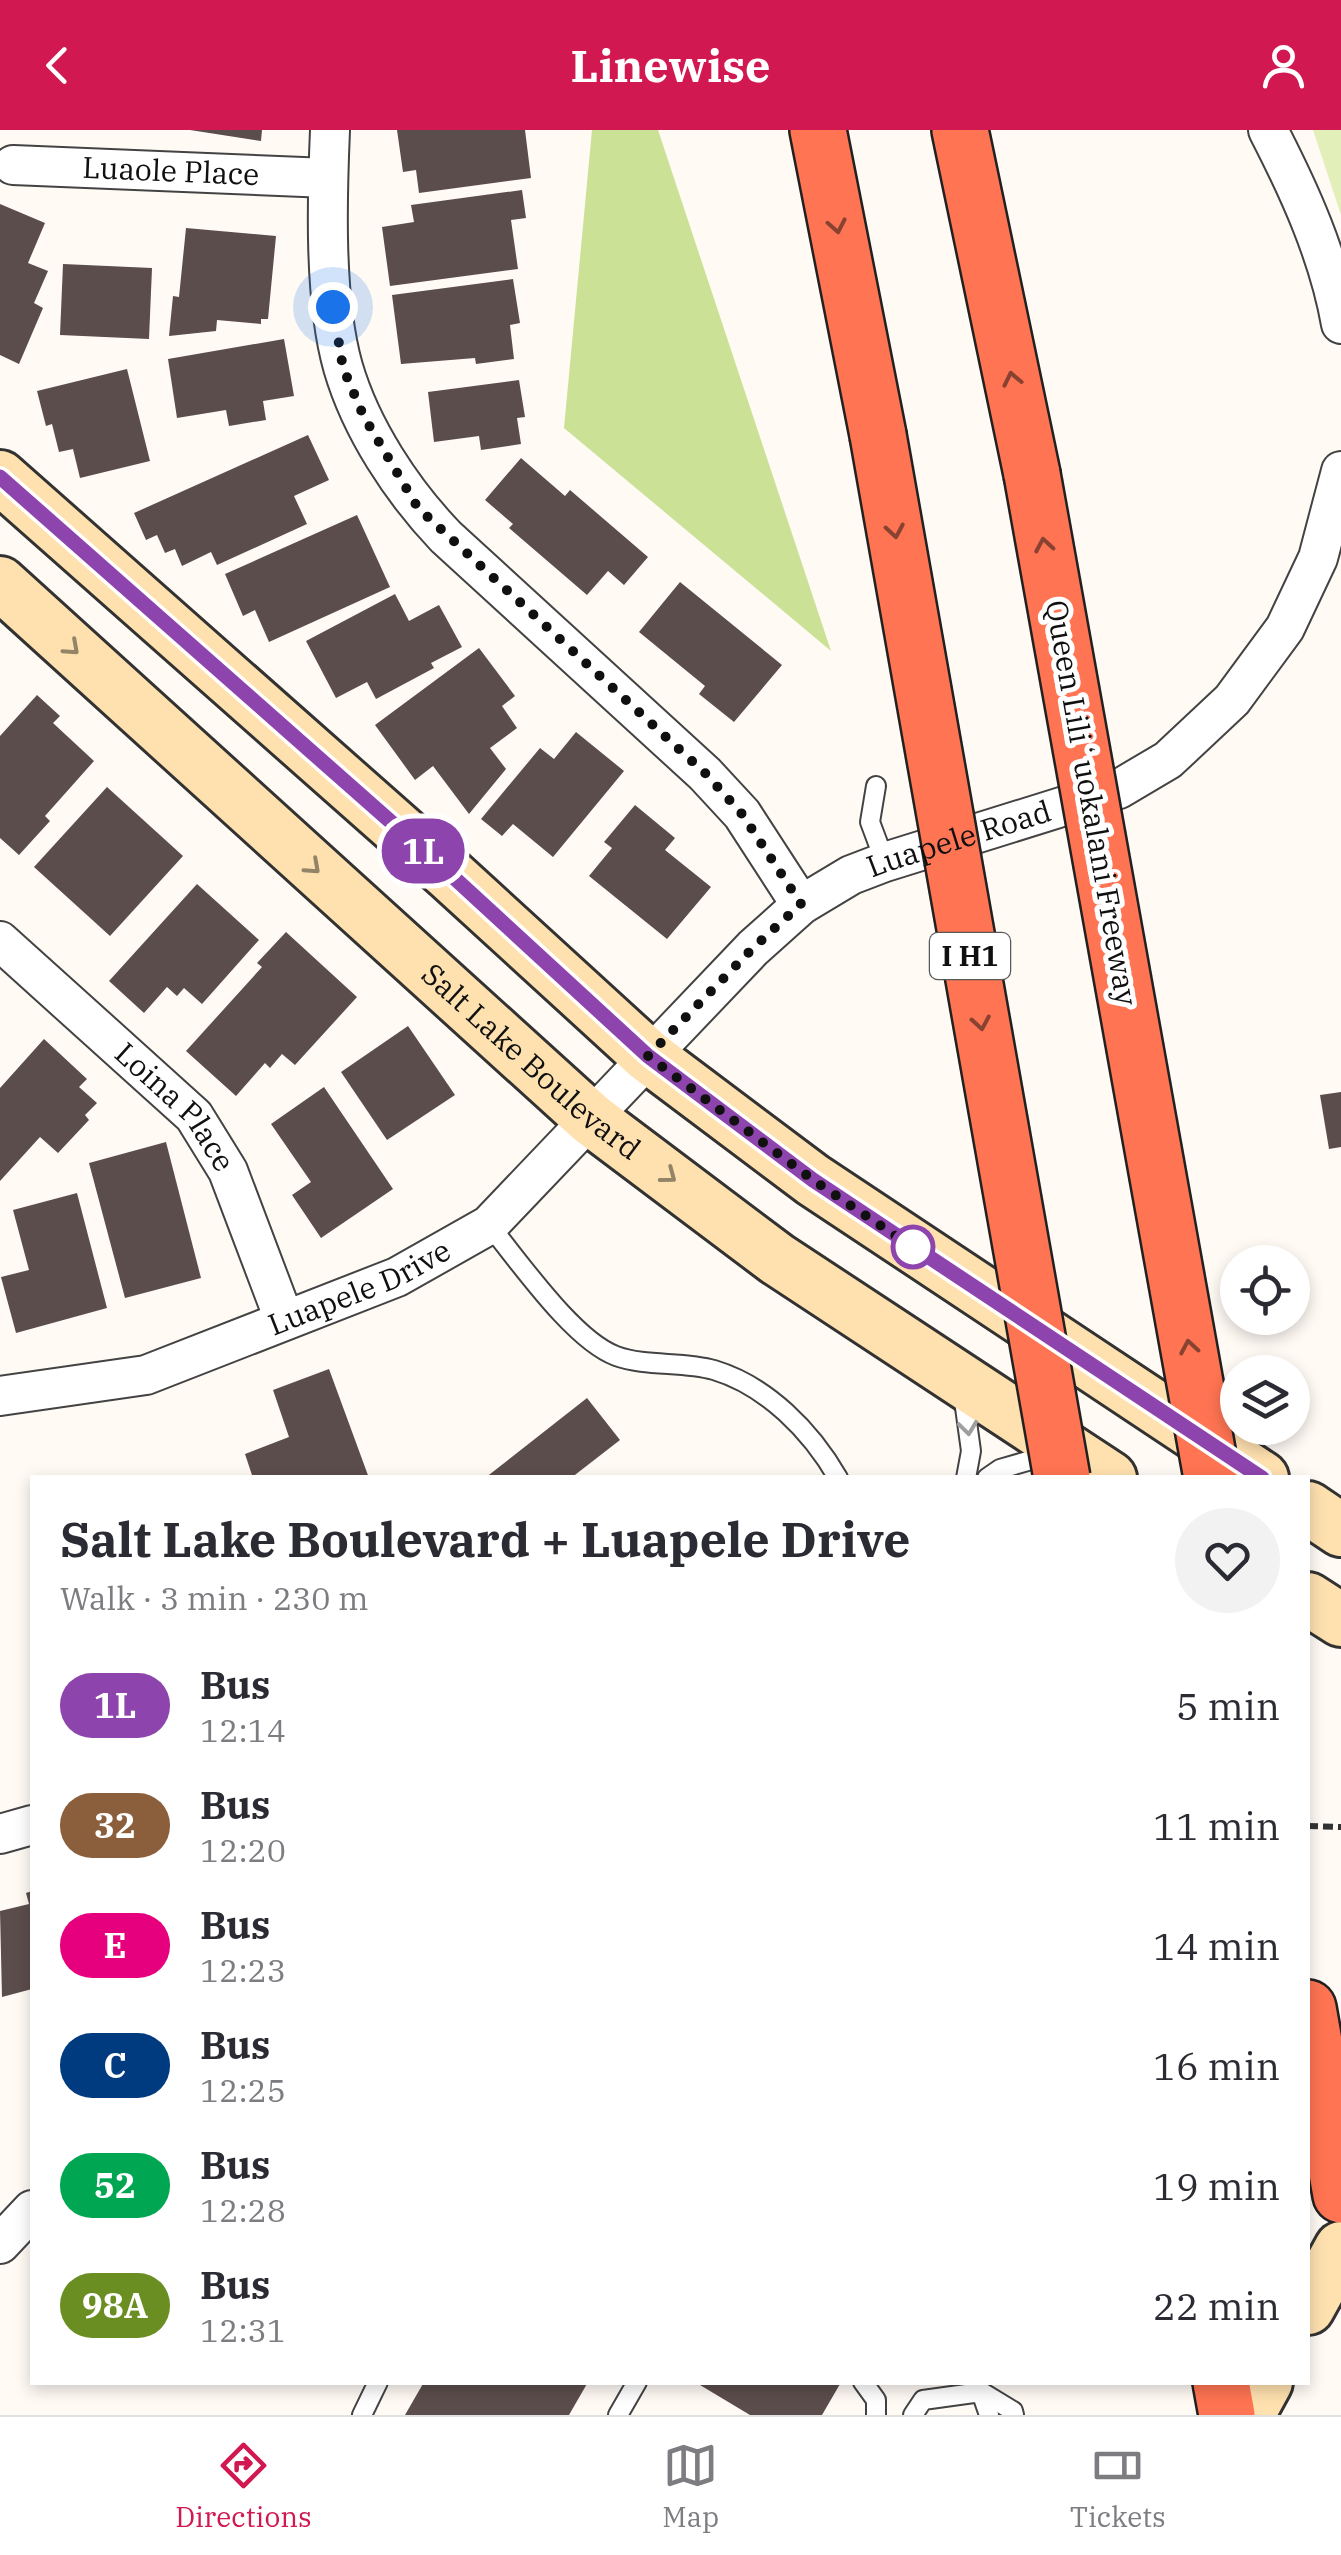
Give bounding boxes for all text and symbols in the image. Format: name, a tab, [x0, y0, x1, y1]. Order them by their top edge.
text: Linewise	[571, 36, 770, 94]
icon: back	[30, 38, 85, 93]
icon: person	[1256, 38, 1311, 93]
street label: Luaole Place	[82, 147, 260, 193]
one-way arrow	[825, 217, 846, 234]
your location	[308, 282, 358, 332]
one-way arrow	[1002, 371, 1023, 388]
one-way arrow	[884, 522, 905, 539]
one-way arrow	[1035, 537, 1056, 554]
street label: Queen Liliʻuokalani Freeway	[1038, 597, 1147, 1009]
one-way arrow	[60, 636, 79, 654]
street label: Luapele Road	[861, 790, 1056, 885]
line badge: 1L	[378, 818, 468, 884]
text: 1L	[402, 828, 444, 874]
one-way arrow	[301, 855, 320, 873]
road number: I H1	[930, 933, 1010, 979]
street label: Salt Lake Boulevard	[414, 954, 649, 1168]
one-way arrow	[970, 1015, 991, 1031]
street label: Loina Place	[107, 1033, 244, 1178]
one-way arrow	[658, 1165, 676, 1182]
unlabelled marker	[892, 1226, 934, 1268]
street label: Luapele Drive	[262, 1230, 457, 1343]
map controls	[1220, 1245, 1310, 1445]
button: locate	[1220, 1245, 1310, 1335]
one-way arrow	[1179, 1339, 1200, 1355]
button: layers	[1220, 1355, 1310, 1445]
one-way arrow	[956, 1420, 977, 1436]
text: Salt Lake Boulevard + Luapele Drive	[60, 1508, 910, 1570]
button: heart	[1175, 1508, 1280, 1613]
text: Walk · 3 min · 230 m	[60, 1577, 368, 1619]
text: Bus	[200, 1660, 270, 1709]
text: 5 min	[1176, 1681, 1280, 1730]
text: 1L	[94, 1682, 136, 1728]
text: 12:14	[200, 1709, 286, 1751]
text: Bus	[200, 1780, 270, 1829]
text: 11 min	[1153, 1801, 1280, 1850]
text: 32	[94, 1802, 136, 1848]
text: 12:20	[200, 1829, 286, 1871]
text: Bus	[200, 1900, 270, 1949]
text: 14 min	[1153, 1921, 1280, 1970]
text: E	[103, 1922, 127, 1968]
text: 12:23	[200, 1949, 286, 1991]
text: Bus	[200, 2020, 270, 2069]
text: 16 min	[1153, 2041, 1280, 2090]
text: C	[103, 2042, 127, 2088]
text: 12:25	[200, 2069, 286, 2111]
text: Bus	[200, 2140, 270, 2189]
text: 19 min	[1153, 2161, 1280, 2210]
text: 52	[94, 2162, 136, 2208]
text: 12:28	[200, 2189, 286, 2231]
text: Bus	[200, 2260, 270, 2309]
text: 22 min	[1153, 2281, 1280, 2330]
text: 98A	[82, 2282, 148, 2328]
text: 12:31	[200, 2309, 286, 2351]
tab: Directions	[175, 2438, 312, 2535]
tab: Map	[662, 2438, 719, 2535]
tab: Tickets	[1070, 2438, 1166, 2535]

